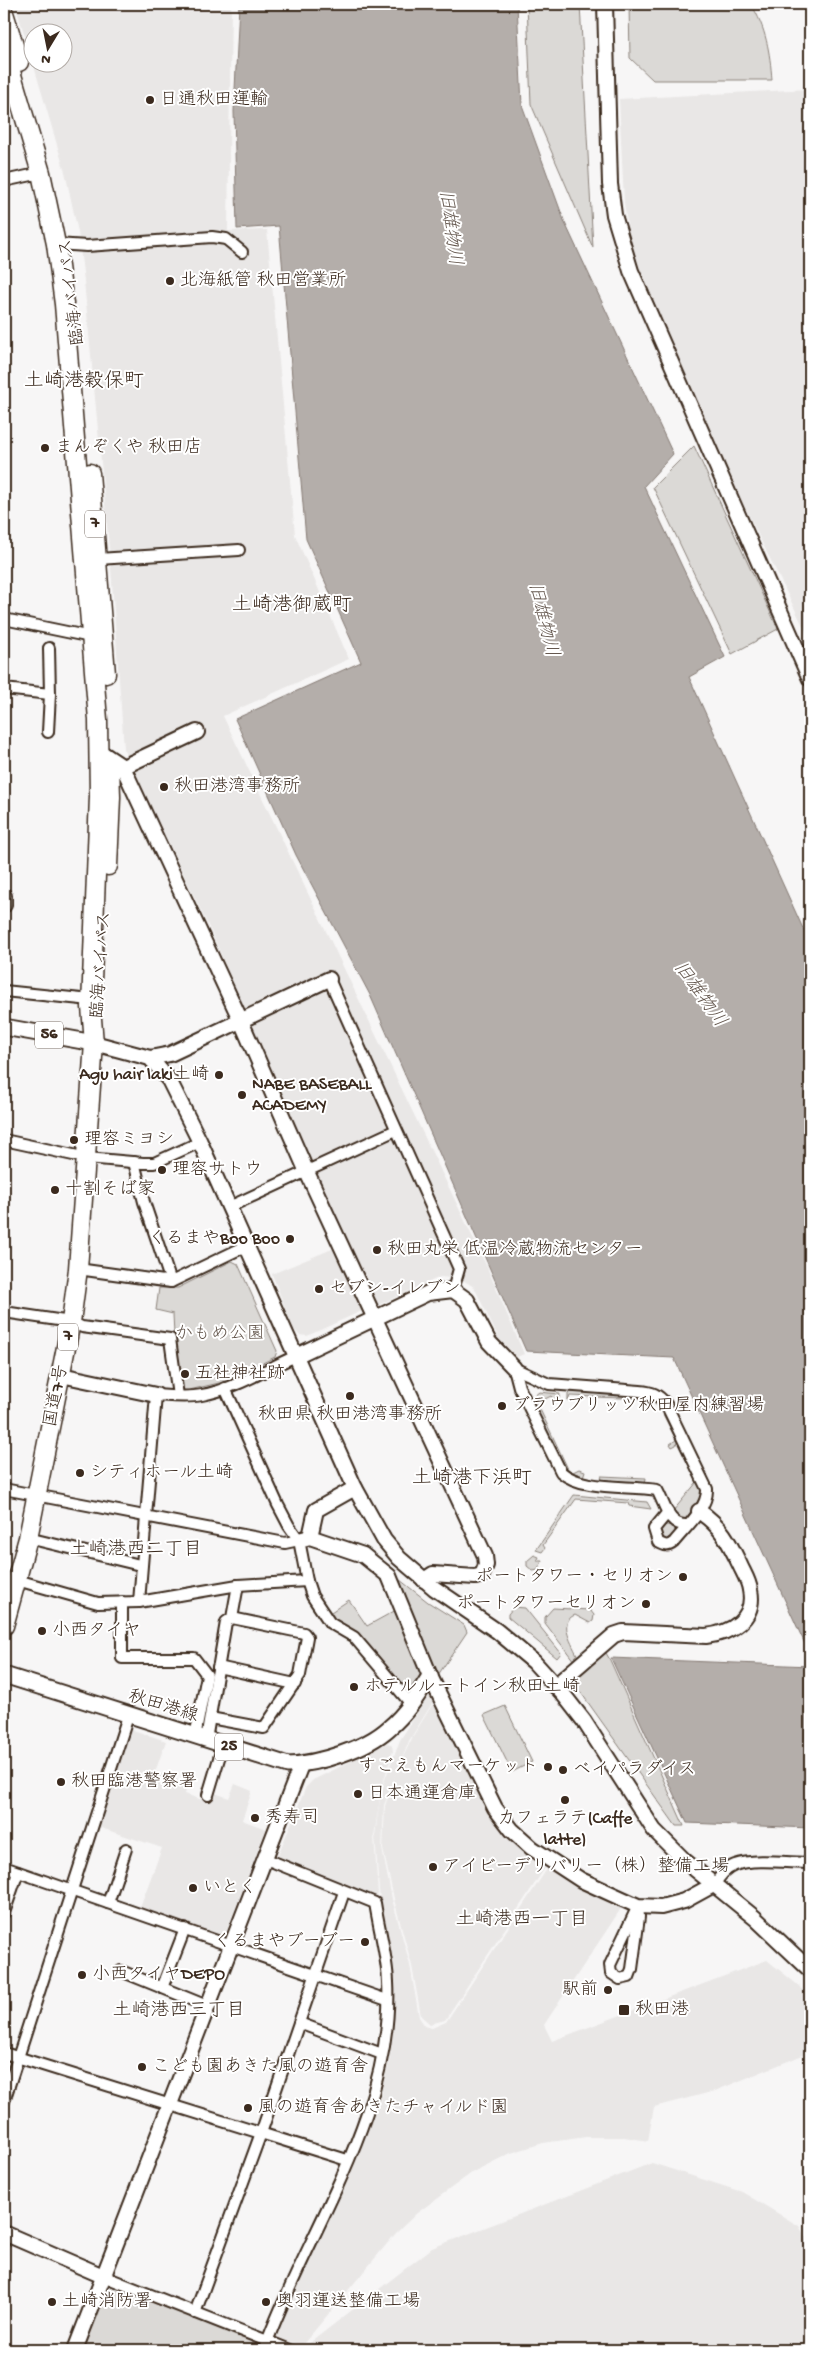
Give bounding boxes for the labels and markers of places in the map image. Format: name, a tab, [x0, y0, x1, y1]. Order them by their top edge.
place label: 日通秋田運輸	[160, 89, 268, 111]
marker: 日通秋田運輸	[144, 94, 156, 106]
place label: 北海紙管 秋田営業所	[180, 270, 346, 292]
marker: 北海紙管 秋田営業所	[164, 275, 176, 287]
place label: まんぞくや 秋田店	[55, 437, 202, 459]
marker: まんぞくや 秋田店	[39, 442, 51, 454]
place label: 秋田港湾事務所	[174, 776, 300, 798]
marker: 秋田港湾事務所	[158, 781, 170, 793]
place label: Agu hair laki土崎	[79, 1064, 209, 1086]
marker: Agu hair laki土崎	[213, 1069, 225, 1081]
place label: NABE BASEBALL ACADEMY	[252, 1075, 373, 1117]
marker: NABE BASEBALL ACADEMY	[236, 1089, 248, 1101]
place label: 理容ミヨシ	[84, 1129, 174, 1151]
marker: 理容ミヨシ	[68, 1134, 80, 1146]
place label: 理容サトウ	[172, 1159, 262, 1181]
marker: 理容サトウ	[156, 1164, 168, 1176]
place label: 十割そば家	[65, 1179, 155, 1201]
marker: 十割そば家	[49, 1184, 61, 1196]
place label: くるまやBoo Boo	[148, 1229, 280, 1250]
marker: くるまやBoo Boo	[284, 1233, 296, 1245]
place label: 秋田丸栄 低温冷蔵物流センター	[387, 1239, 643, 1261]
marker: 秋田丸栄 低温冷蔵物流センター	[371, 1244, 383, 1256]
place label: セブン-イレブン	[329, 1278, 461, 1300]
marker: セブン-イレブン	[313, 1283, 325, 1295]
place label: 五社神社跡	[195, 1363, 285, 1385]
marker: 五社神社跡	[179, 1368, 191, 1380]
marker: 秋田県 秋田港湾事務所	[344, 1390, 356, 1402]
place label: ブラウブリッツ秋田屋内練習場	[512, 1395, 764, 1417]
marker: ブラウブリッツ秋田屋内練習場	[496, 1400, 508, 1412]
place label: 秋田県 秋田港湾事務所	[258, 1404, 442, 1426]
place label: シティホール土崎	[90, 1462, 233, 1484]
marker: シティホール土崎	[74, 1467, 86, 1479]
place label: ポートタワー・セリオン	[475, 1567, 673, 1588]
marker: ポートタワー・セリオン	[677, 1571, 689, 1583]
place label: ポートタワーセリオン	[456, 1594, 636, 1615]
marker: ポートタワーセリオン	[640, 1598, 652, 1610]
place label: 小西タイヤ	[52, 1620, 141, 1642]
marker: 小西タイヤ	[36, 1625, 48, 1637]
place label: ホテルルートイン秋田土崎	[364, 1676, 580, 1698]
marker: ホテルルートイン秋田土崎	[348, 1681, 360, 1693]
place label: すごえもんマーケット	[358, 1757, 538, 1778]
place label: ベイパラダイス	[573, 1759, 696, 1781]
marker: すごえもんマーケット	[542, 1761, 554, 1773]
marker: ベイパラダイス	[557, 1764, 569, 1776]
place label: 秋田臨港警察署	[71, 1771, 197, 1793]
marker: 秋田臨港警察署	[55, 1776, 67, 1788]
place label: 日本通運倉庫	[368, 1783, 476, 1805]
marker: 日本通運倉庫	[352, 1788, 364, 1800]
marker: カフェラテ(Caffe latte)	[559, 1794, 571, 1806]
place label: 秀寿司	[265, 1807, 319, 1829]
place label: カフェラテ(Caffe latte)	[497, 1809, 633, 1851]
marker: 秀寿司	[249, 1812, 261, 1824]
place label: アイビーデリバリー（株）整備工場	[443, 1855, 729, 1878]
marker: アイビーデリバリー（株）整備工場	[427, 1861, 439, 1873]
place label: いとく	[203, 1878, 257, 1899]
marker: いとく	[187, 1882, 199, 1894]
place label: くるまやブーブー	[214, 1931, 355, 1953]
marker: くるまやブーブー	[359, 1936, 371, 1948]
place label: 小西タイヤDEPO	[92, 1964, 225, 1986]
marker: 小西タイヤDEPO	[76, 1969, 88, 1981]
place label: 駅前	[562, 1979, 598, 2001]
marker: 駅前	[602, 1984, 614, 1996]
place label: 秋田港	[635, 1999, 689, 2021]
marker: 秋田港	[617, 2003, 631, 2017]
place label: こども園あきた風の遊育舎	[152, 2056, 368, 2078]
marker: こども園あきた風の遊育舎	[136, 2061, 148, 2073]
place label: 風の遊育舎あきたチャイルド園	[258, 2097, 509, 2119]
marker: 風の遊育舎あきたチャイルド園	[242, 2102, 254, 2114]
place label: 土崎消防署	[62, 2291, 152, 2313]
place label: 奥羽運送整備工場	[276, 2291, 420, 2313]
marker: 土崎消防署	[46, 2296, 58, 2308]
marker: 奥羽運送整備工場	[260, 2296, 272, 2308]

